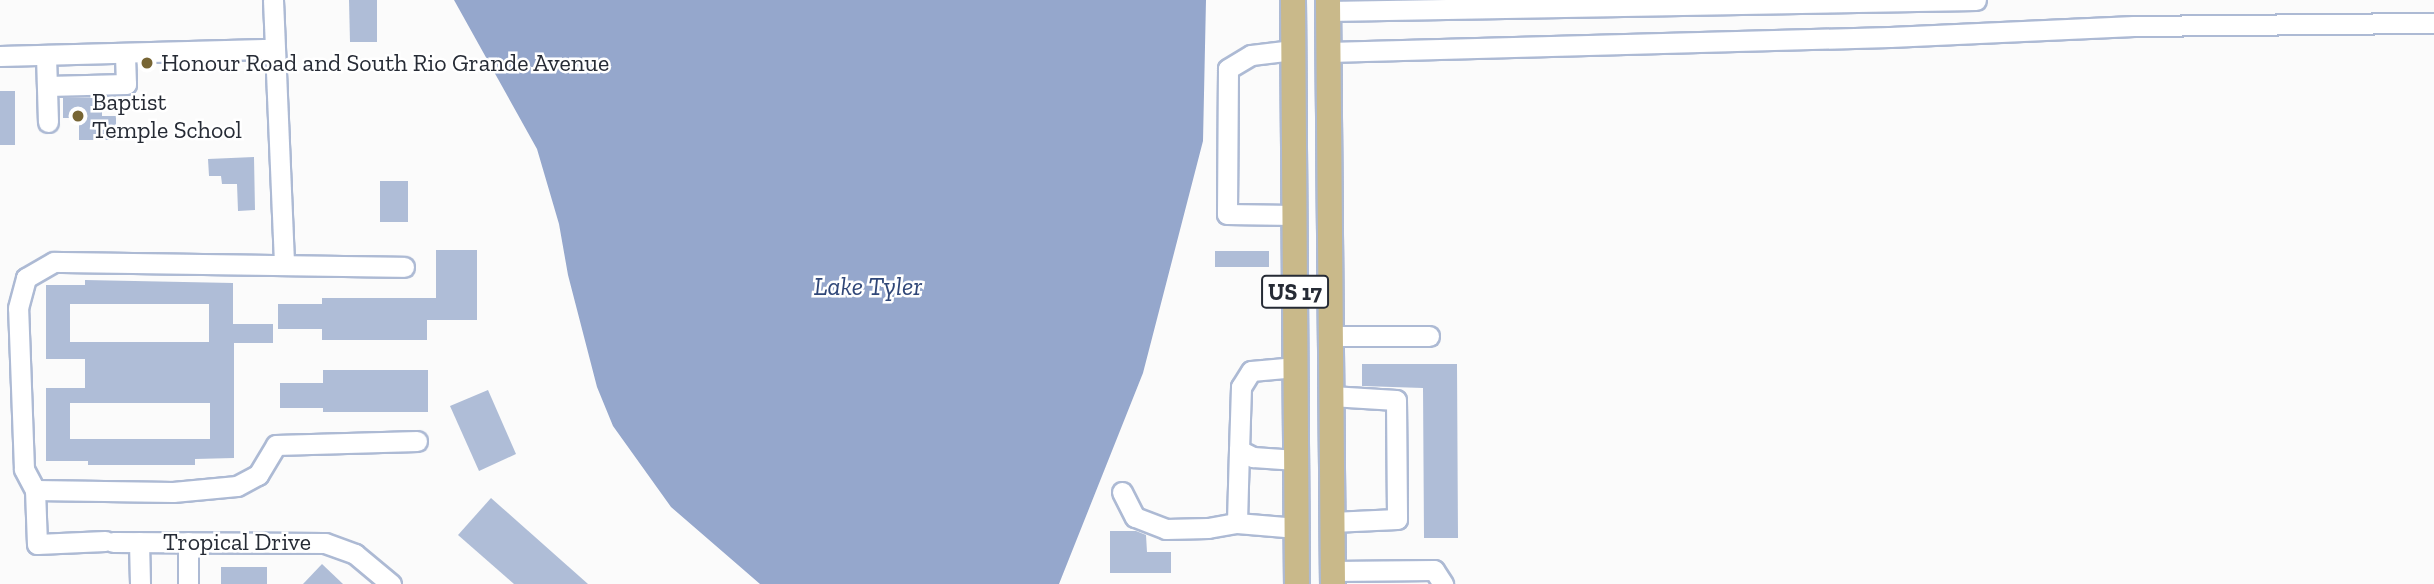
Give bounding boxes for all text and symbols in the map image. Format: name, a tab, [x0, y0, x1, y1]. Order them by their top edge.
place label: Honour Road and South Rio Grande Avenue	[161, 49, 611, 77]
marker: Honour Road and South Rio Grande Avenue	[139, 55, 155, 71]
place label: Baptist Temple School	[92, 88, 242, 144]
marker: Baptist Temple School	[70, 108, 86, 124]
water label: Lake Tyler	[813, 271, 923, 303]
road number: US 17	[1260, 272, 1330, 312]
street label: Tropical Drive	[163, 528, 311, 556]

